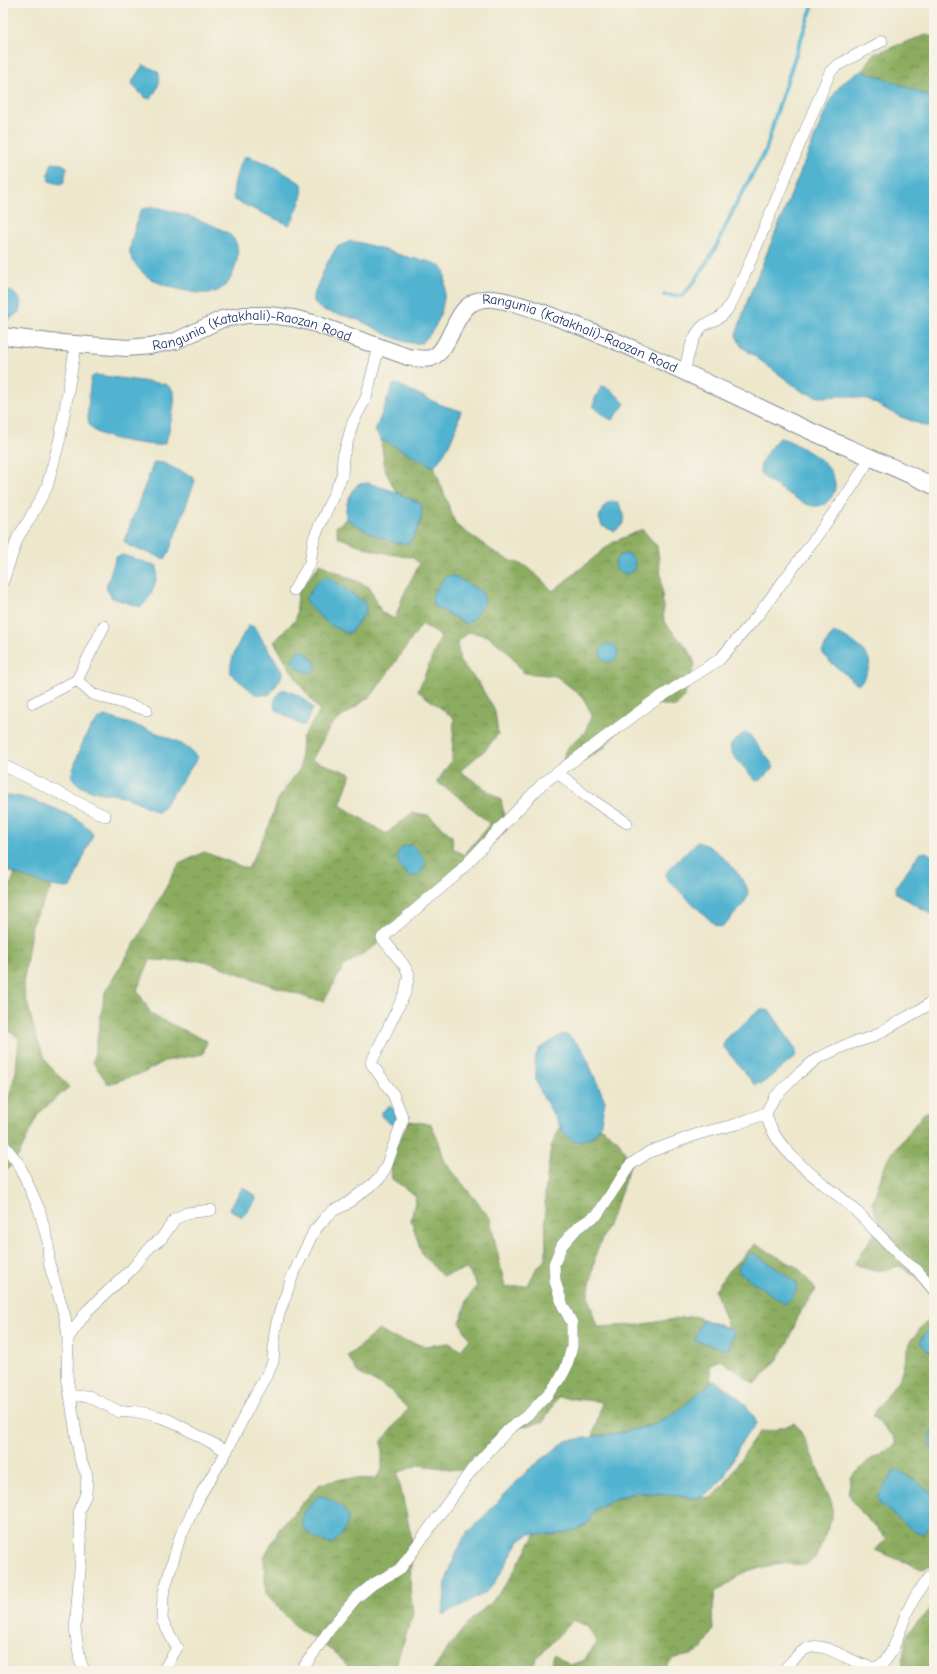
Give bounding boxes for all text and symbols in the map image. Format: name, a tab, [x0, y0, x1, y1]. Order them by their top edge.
street label: Rangunia (Katakhali)-Raozan Road	[482, 291, 680, 377]
street label: Rangunia (Katakhali)-Raozan Road	[151, 307, 354, 354]

